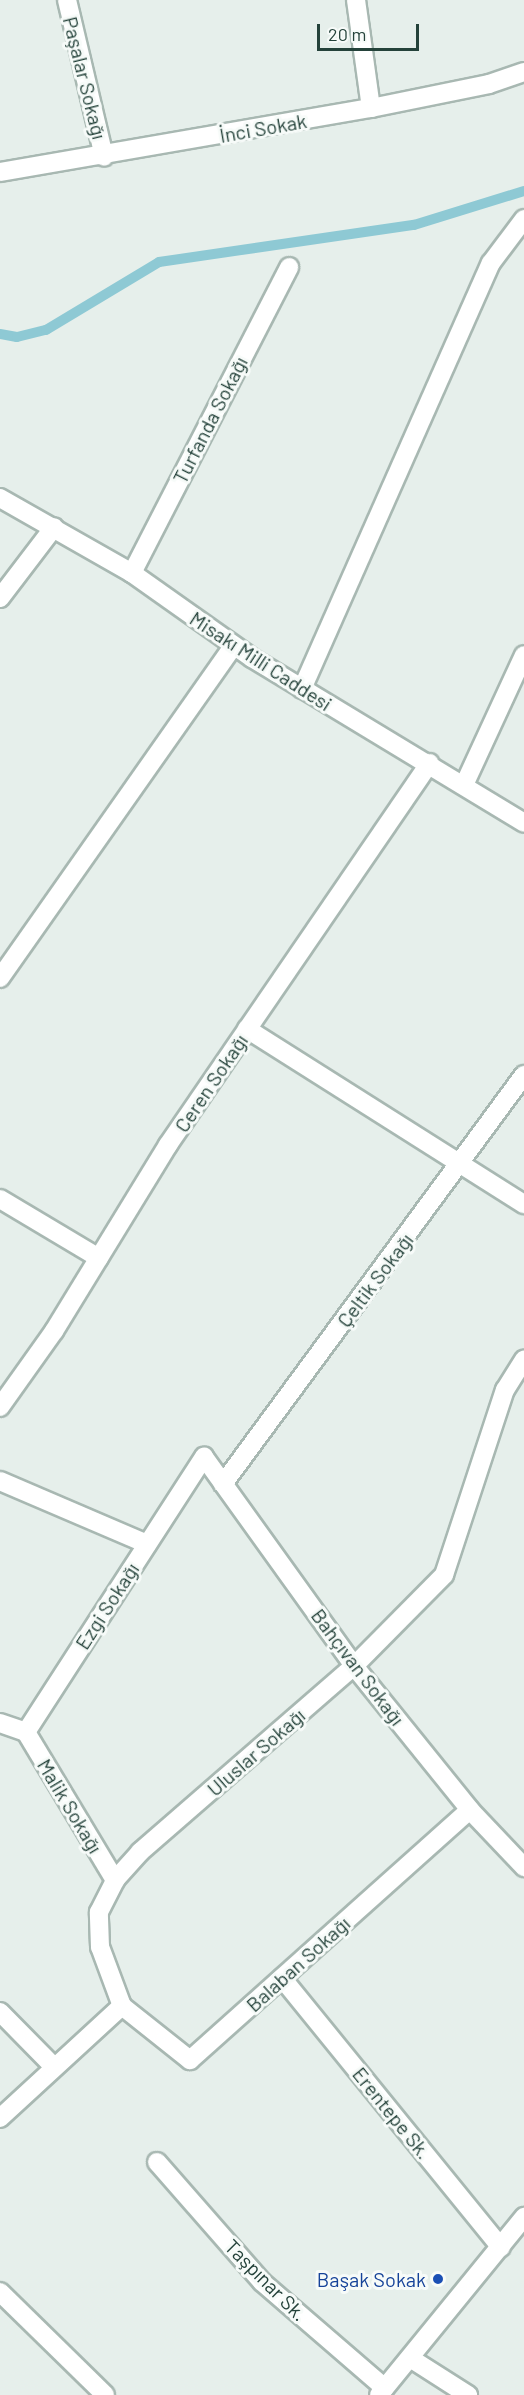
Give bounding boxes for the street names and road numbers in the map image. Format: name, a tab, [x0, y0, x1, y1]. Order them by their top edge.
street label: Paşalar Sokağı	[58, 14, 112, 142]
street label: İnci Sokak	[218, 109, 308, 147]
street label: Turfanda Sokağı	[168, 353, 252, 487]
street label: Misakı Milli Caddesi	[186, 606, 336, 716]
street label: Ceren Sokağı	[169, 1029, 253, 1137]
street label: Çeltik Sokağı	[332, 1228, 418, 1332]
street label: Ezgi Sokağı	[70, 1558, 144, 1654]
street label: Bahçıvan Sokağı	[306, 1604, 410, 1730]
street label: Uluslar Sokağı	[202, 1703, 310, 1801]
street label: Malik Sokağı	[32, 1754, 108, 1858]
street label: Balaban Sokağı	[241, 1911, 355, 2017]
street label: Erentepe Sk.	[348, 2062, 436, 2164]
street label: Taşpınar Sk.	[220, 2234, 312, 2326]

